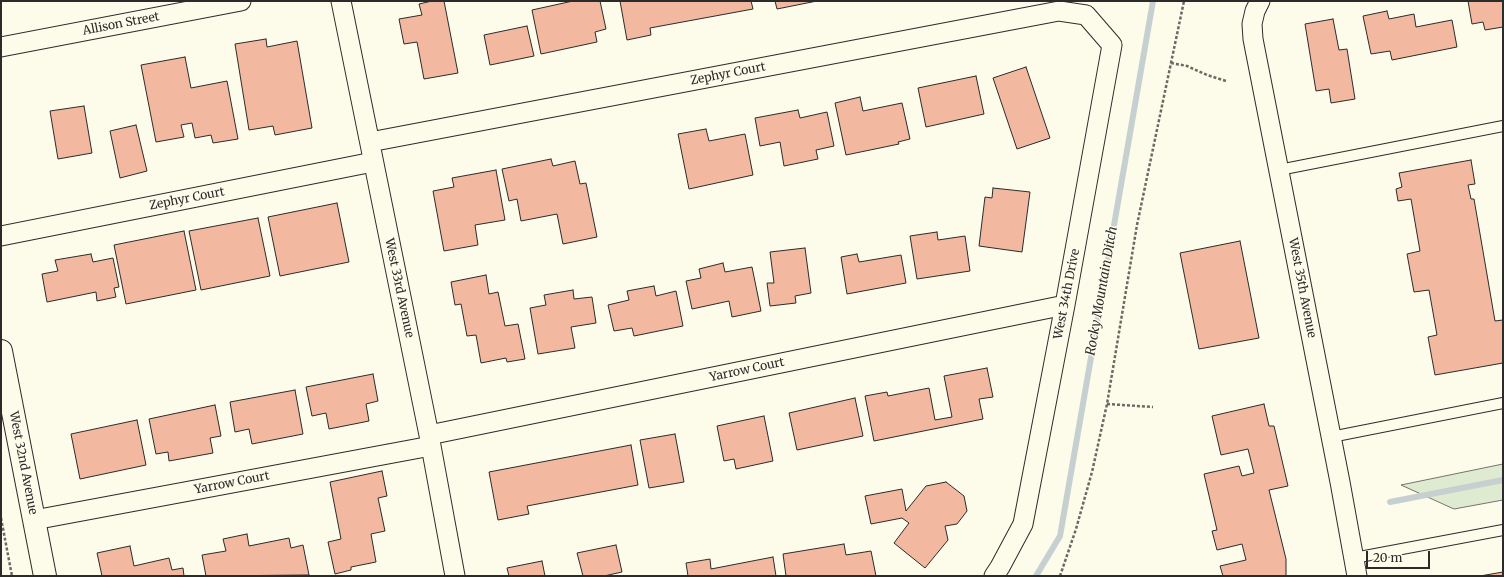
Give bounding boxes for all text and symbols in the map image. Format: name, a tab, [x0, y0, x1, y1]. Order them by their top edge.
street label: Allison Street	[81, 9, 161, 39]
street label: Zephyr Court	[689, 60, 767, 88]
street label: Zephyr Court	[148, 185, 226, 213]
water label: Rocky Mountain Ditch	[1083, 225, 1121, 357]
street label: West 33rd Avenue	[381, 237, 417, 339]
street label: West 35th Avenue	[1285, 237, 1319, 339]
street label: West 34th Drive	[1051, 248, 1083, 340]
street label: Yarrow Court	[708, 355, 786, 385]
street label: West 32nd Avenue	[6, 410, 40, 516]
street label: Yarrow Court	[193, 469, 271, 497]
scale bar	[1368, 543, 1432, 569]
text: 20 m	[1373, 550, 1402, 565]

